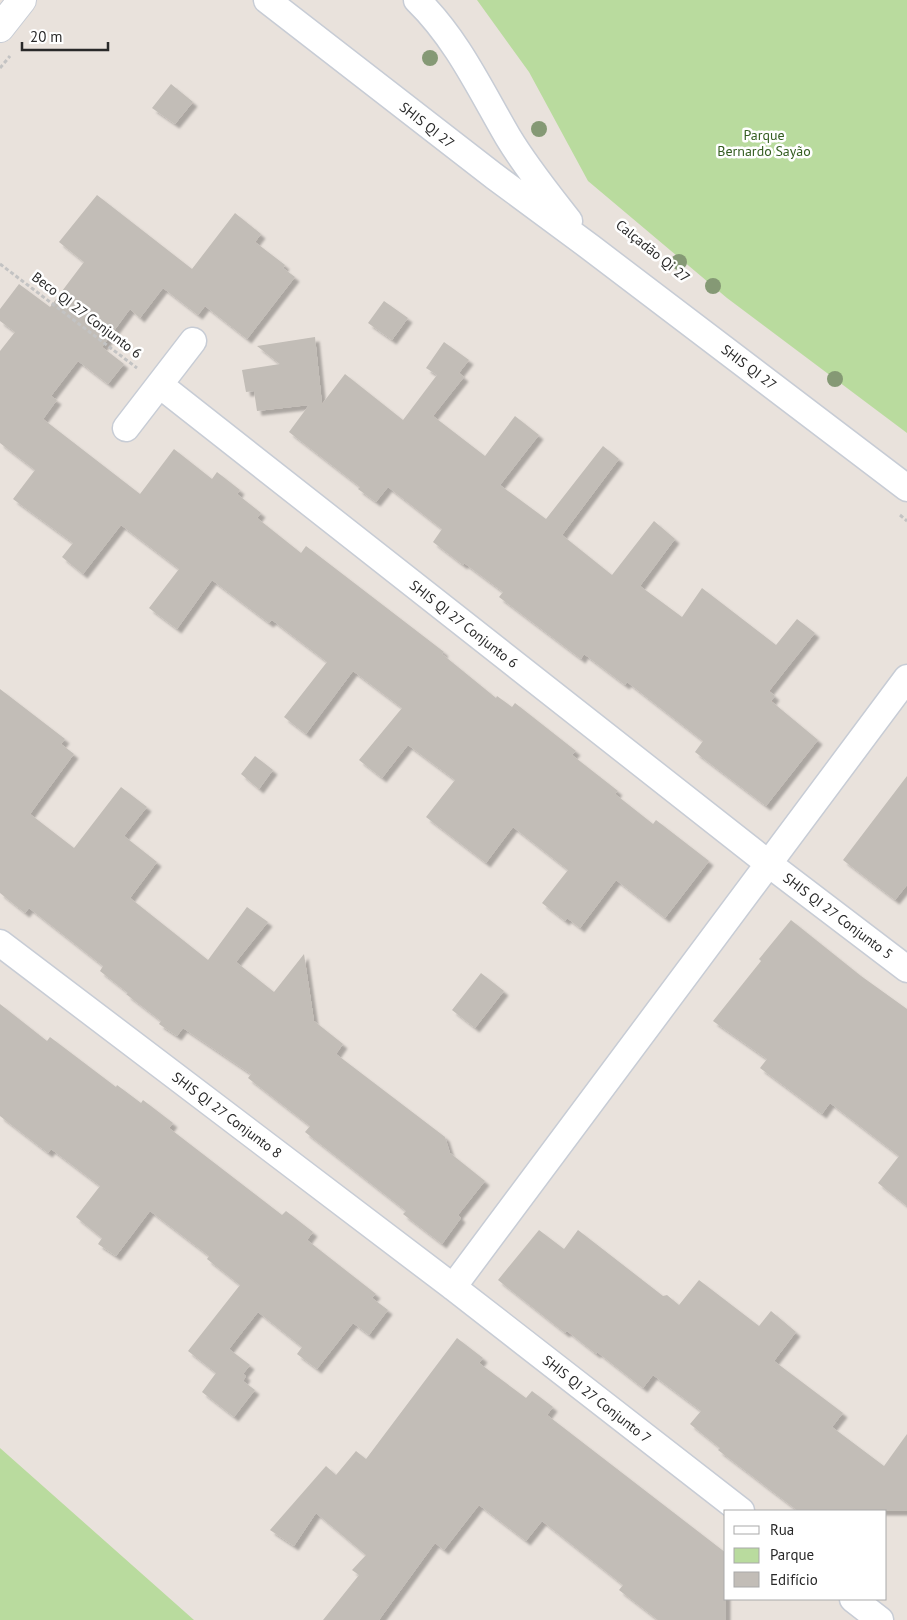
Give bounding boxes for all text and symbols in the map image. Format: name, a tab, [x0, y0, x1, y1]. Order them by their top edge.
scale bar	[22, 20, 109, 52]
text: 20 m	[30, 27, 63, 46]
street label: SHIS QI 27	[396, 98, 458, 152]
park label: Parque Bernardo Sayão	[717, 126, 811, 160]
street label: Calçadão Qi 27	[612, 216, 694, 286]
street label: Beco QI 27 Conjunto 6	[28, 268, 146, 362]
street label: SHIS QI 27	[718, 340, 780, 394]
street label: SHIS QI 27 Conjunto 6	[406, 576, 522, 672]
street label: SHIS QI 27 Conjunto 5	[780, 869, 896, 963]
street label: SHIS QI 27 Conjunto 8	[169, 1068, 285, 1162]
street label: SHIS QI 27 Conjunto 7	[539, 1351, 655, 1447]
legend	[724, 1510, 887, 1600]
text: Rua	[770, 1520, 794, 1539]
text: Parque	[770, 1545, 814, 1564]
text: Edifício	[770, 1570, 818, 1589]

